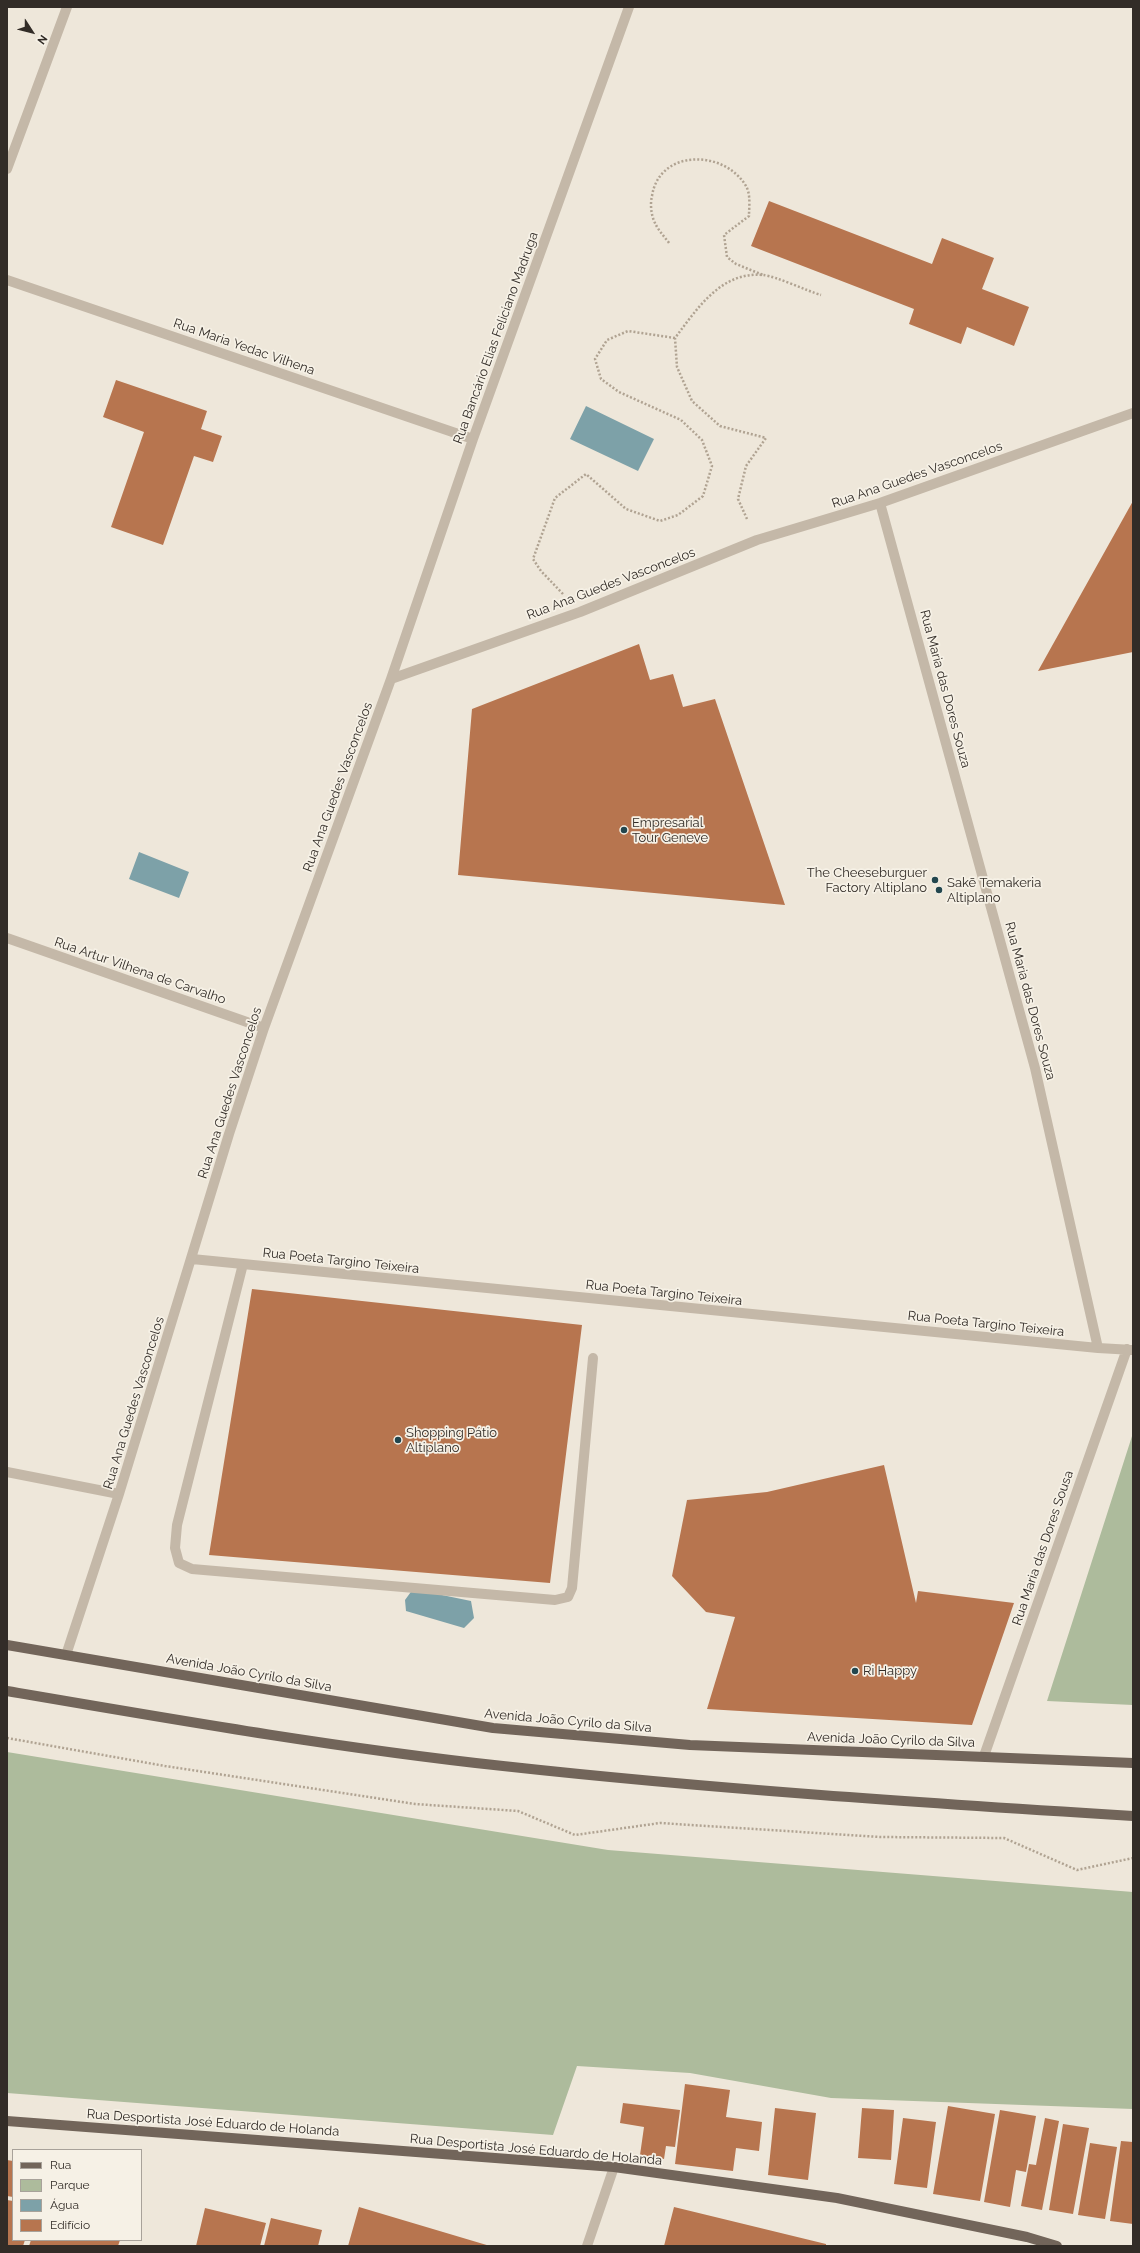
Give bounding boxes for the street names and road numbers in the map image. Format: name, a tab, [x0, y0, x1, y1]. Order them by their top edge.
street label: Rua Bancário Elias Feliciano Madruga	[450, 230, 542, 446]
street label: Rua Maria Yedac Vilhena	[171, 315, 317, 379]
street label: Rua Ana Guedes Vasconcelos	[830, 438, 1004, 512]
street label: Rua Ana Guedes Vasconcelos	[524, 545, 698, 623]
street label: Rua Maria das Dores Souza	[916, 608, 974, 770]
street label: Rua Ana Guedes Vasconcelos	[300, 700, 376, 874]
street label: Rua Maria das Dores Souza	[1001, 920, 1059, 1082]
street label: Rua Artur Vilhena de Carvalho	[52, 934, 228, 1008]
street label: Rua Ana Guedes Vasconcelos	[195, 1005, 265, 1181]
street label: Rua Poeta Targino Teixeira	[262, 1245, 420, 1277]
street label: Rua Poeta Targino Teixeira	[585, 1277, 743, 1309]
street label: Rua Poeta Targino Teixeira	[907, 1308, 1065, 1340]
street label: Rua Ana Guedes Vasconcelos	[100, 1315, 168, 1491]
street label: Rua Maria das Dores Sousa	[1009, 1468, 1077, 1628]
street label: Avenida João Cyrilo da Silva	[165, 1651, 333, 1695]
street label: Avenida João Cyrilo da Silva	[484, 1706, 652, 1736]
street label: Avenida João Cyrilo da Silva	[807, 1729, 975, 1751]
street label: Rua Desportista José Eduardo de Holanda	[86, 2106, 340, 2140]
street label: Rua Desportista José Eduardo de Holanda	[409, 2131, 663, 2169]

